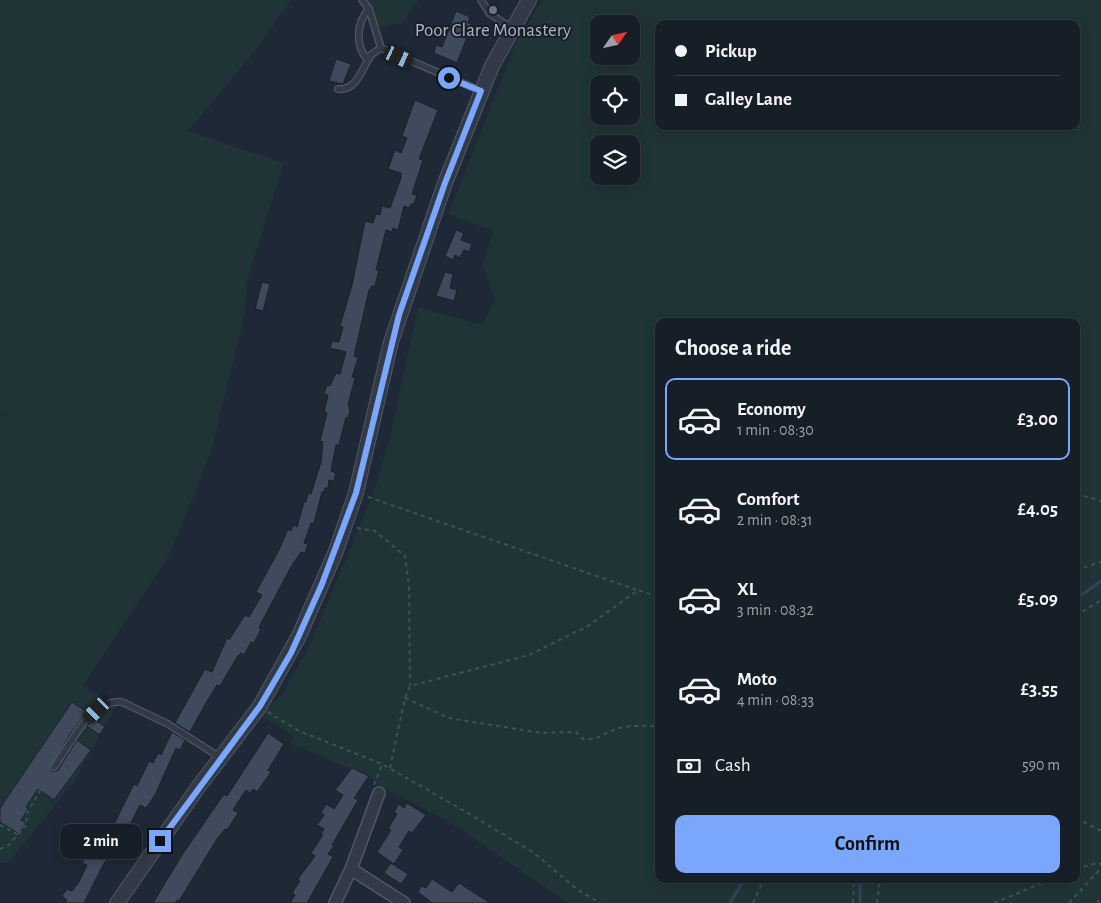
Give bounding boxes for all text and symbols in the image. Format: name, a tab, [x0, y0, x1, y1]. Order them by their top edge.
marker: Poor Clare Monastery	[487, 4, 499, 16]
north arrow	[590, 15, 640, 65]
map controls	[590, 15, 640, 185]
place label: Poor Clare Monastery	[415, 21, 571, 40]
text: Pickup	[705, 42, 757, 61]
car	[382, 44, 415, 70]
route start	[438, 67, 460, 89]
button: locate	[590, 75, 640, 125]
text: Galley Lane	[705, 90, 792, 109]
button: layers	[590, 135, 640, 185]
text: Choose a ride	[675, 337, 791, 359]
icon: car	[677, 397, 722, 442]
text: Economy	[737, 400, 806, 419]
text: £3.00	[1017, 410, 1058, 429]
text: 1 min · 08:30	[737, 422, 814, 438]
icon: car	[677, 487, 722, 532]
text: Comfort	[737, 490, 799, 509]
text: £4.05	[1018, 500, 1058, 519]
text: 2 min · 08:31	[737, 512, 813, 528]
icon: car	[677, 577, 722, 622]
text: XL	[737, 580, 757, 599]
text: £5.09	[1018, 590, 1058, 609]
text: 3 min · 08:32	[737, 602, 814, 618]
icon: car	[677, 667, 722, 712]
text: Moto	[737, 670, 777, 689]
text: £3.55	[1021, 680, 1058, 699]
text: 4 min · 08:33	[737, 692, 814, 708]
car	[81, 694, 112, 726]
icon: cash	[675, 752, 703, 780]
text: Cash	[715, 756, 751, 775]
text: 590 m	[1022, 757, 1060, 773]
button: Confirm	[675, 815, 1060, 873]
callout: 2 min	[60, 824, 142, 858]
route end	[149, 830, 171, 852]
text: 2 min	[83, 833, 119, 849]

